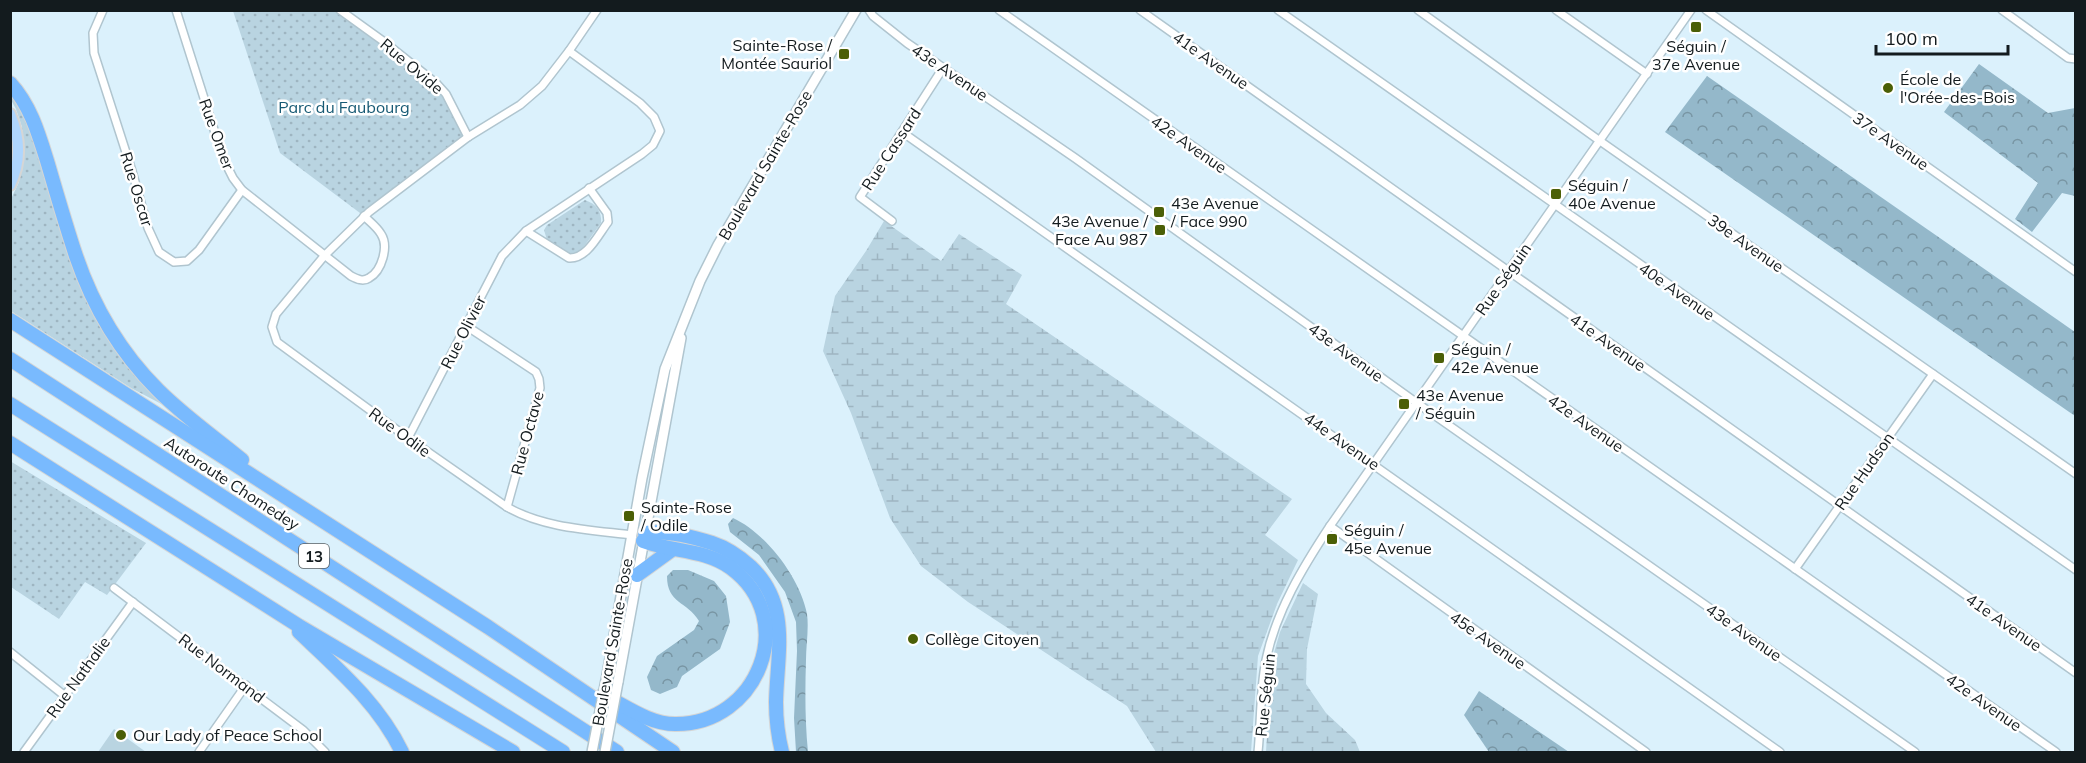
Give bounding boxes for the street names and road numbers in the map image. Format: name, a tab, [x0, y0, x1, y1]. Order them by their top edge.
street label: 41e Avenue	[1169, 27, 1253, 93]
street label: Rue Ovide	[376, 34, 448, 98]
street label: 43e Avenue	[908, 39, 992, 105]
street label: Boulevard Sainte-Rose	[714, 86, 816, 244]
street label: Rue Omer	[195, 96, 239, 172]
street label: Rue Cassard	[857, 104, 925, 194]
street label: 37e Avenue	[1849, 108, 1933, 174]
street label: 42e Avenue	[1147, 111, 1231, 177]
street label: Rue Oscar	[116, 149, 158, 229]
street label: 39e Avenue	[1704, 210, 1788, 276]
street label: Rue Séguin	[1471, 239, 1535, 319]
street label: 40e Avenue	[1635, 258, 1719, 324]
street label: Rue Olivier	[436, 292, 490, 372]
street label: 41e Avenue	[1566, 309, 1650, 375]
street label: 43e Avenue	[1305, 318, 1387, 386]
street label: Rue Octave	[506, 389, 548, 477]
street label: 42e Avenue	[1544, 390, 1628, 456]
street label: Rue Odile	[365, 403, 435, 461]
street label: 44e Avenue	[1300, 408, 1384, 474]
street label: Rue Hudson	[1830, 428, 1898, 514]
street label: Autoroute Chomedey	[161, 432, 304, 534]
road number: 13	[299, 544, 329, 568]
street label: Boulevard Sainte-Rose	[587, 557, 637, 727]
street label: 41e Avenue	[1962, 589, 2046, 655]
street label: 43e Avenue	[1702, 599, 1786, 665]
street label: 45e Avenue	[1446, 607, 1530, 673]
street label: Rue Normand	[175, 629, 269, 707]
street label: Rue Nathalie	[42, 632, 114, 722]
street label: Rue Séguin	[1251, 652, 1279, 738]
street label: 42e Avenue	[1942, 669, 2026, 735]

